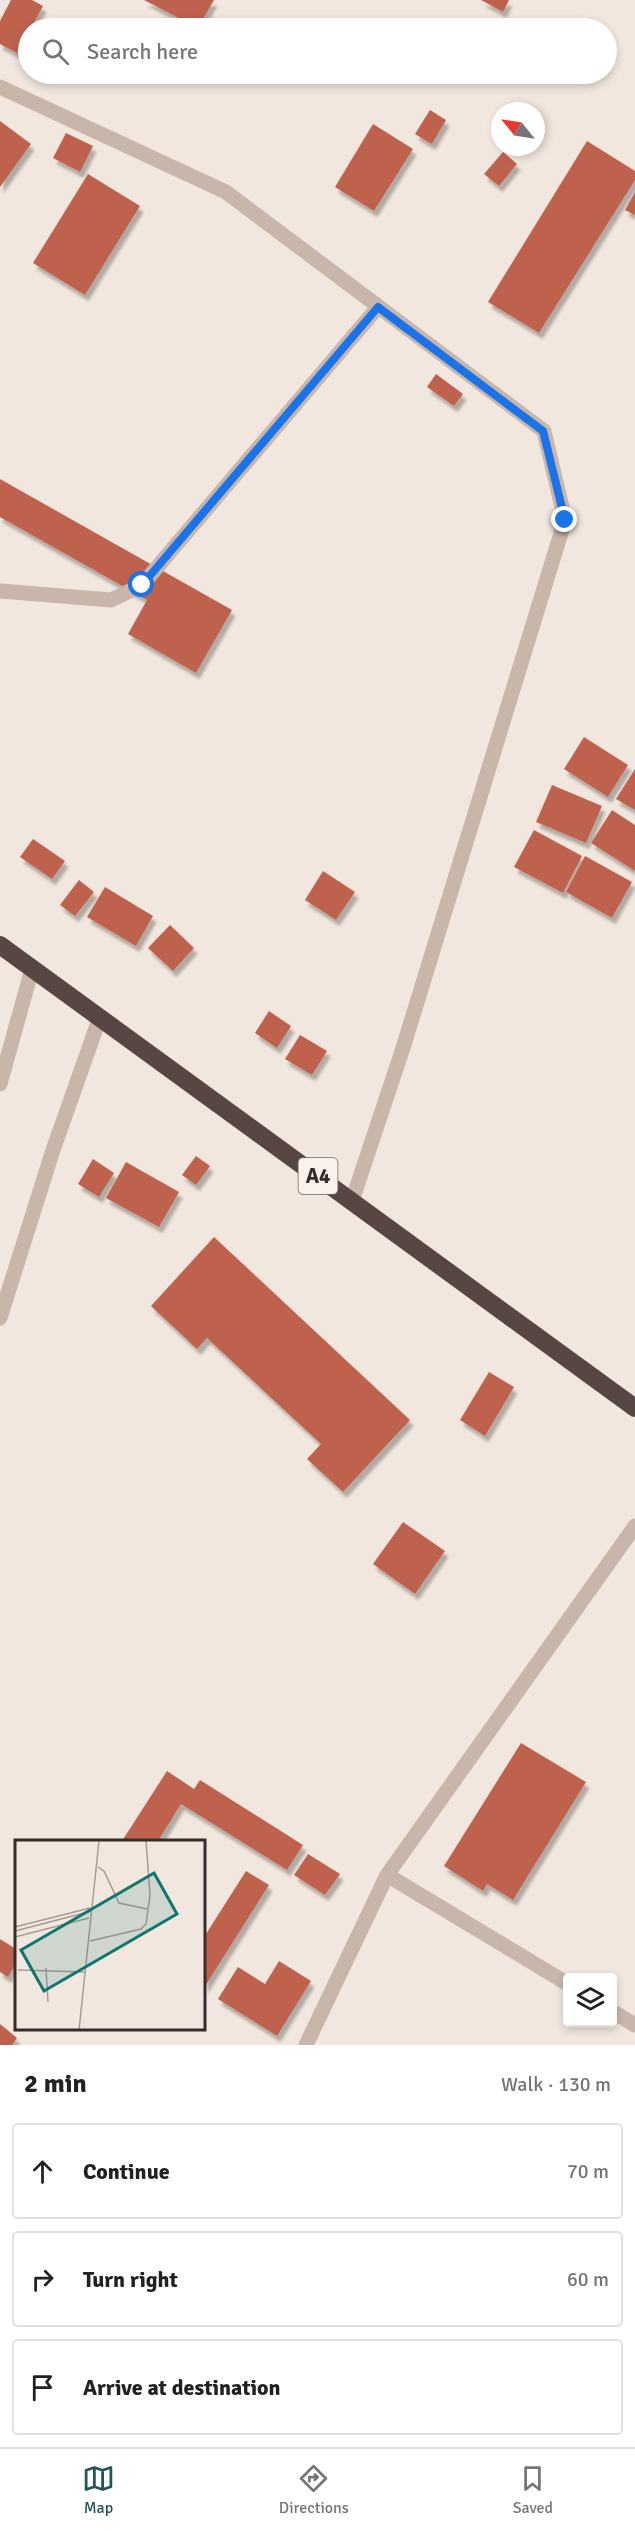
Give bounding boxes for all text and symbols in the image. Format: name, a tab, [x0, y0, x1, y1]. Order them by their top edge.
search box	[18, 18, 617, 84]
icon: search	[39, 35, 72, 68]
text: Search here	[87, 38, 198, 65]
north arrow	[491, 102, 545, 156]
route end	[551, 506, 577, 532]
route start	[128, 571, 154, 597]
road number: A4	[298, 1158, 338, 1194]
inset map	[15, 1840, 206, 2030]
map controls	[563, 1973, 617, 2027]
button: layers	[563, 1973, 617, 2027]
text: 2 min	[24, 2068, 87, 2100]
text: Walk · 130 m	[501, 2072, 611, 2097]
icon: ahead	[26, 2155, 59, 2188]
text: Continue	[83, 2158, 170, 2185]
text: 70 m	[567, 2159, 609, 2184]
icon: right	[26, 2263, 59, 2296]
text: Turn right	[83, 2266, 178, 2293]
text: 60 m	[567, 2267, 609, 2292]
icon: arrive	[26, 2371, 59, 2404]
text: Arrive at destination	[83, 2374, 280, 2401]
tab: Map	[82, 2462, 115, 2518]
tab: Directions	[279, 2462, 349, 2518]
tab: Saved	[513, 2462, 553, 2518]

